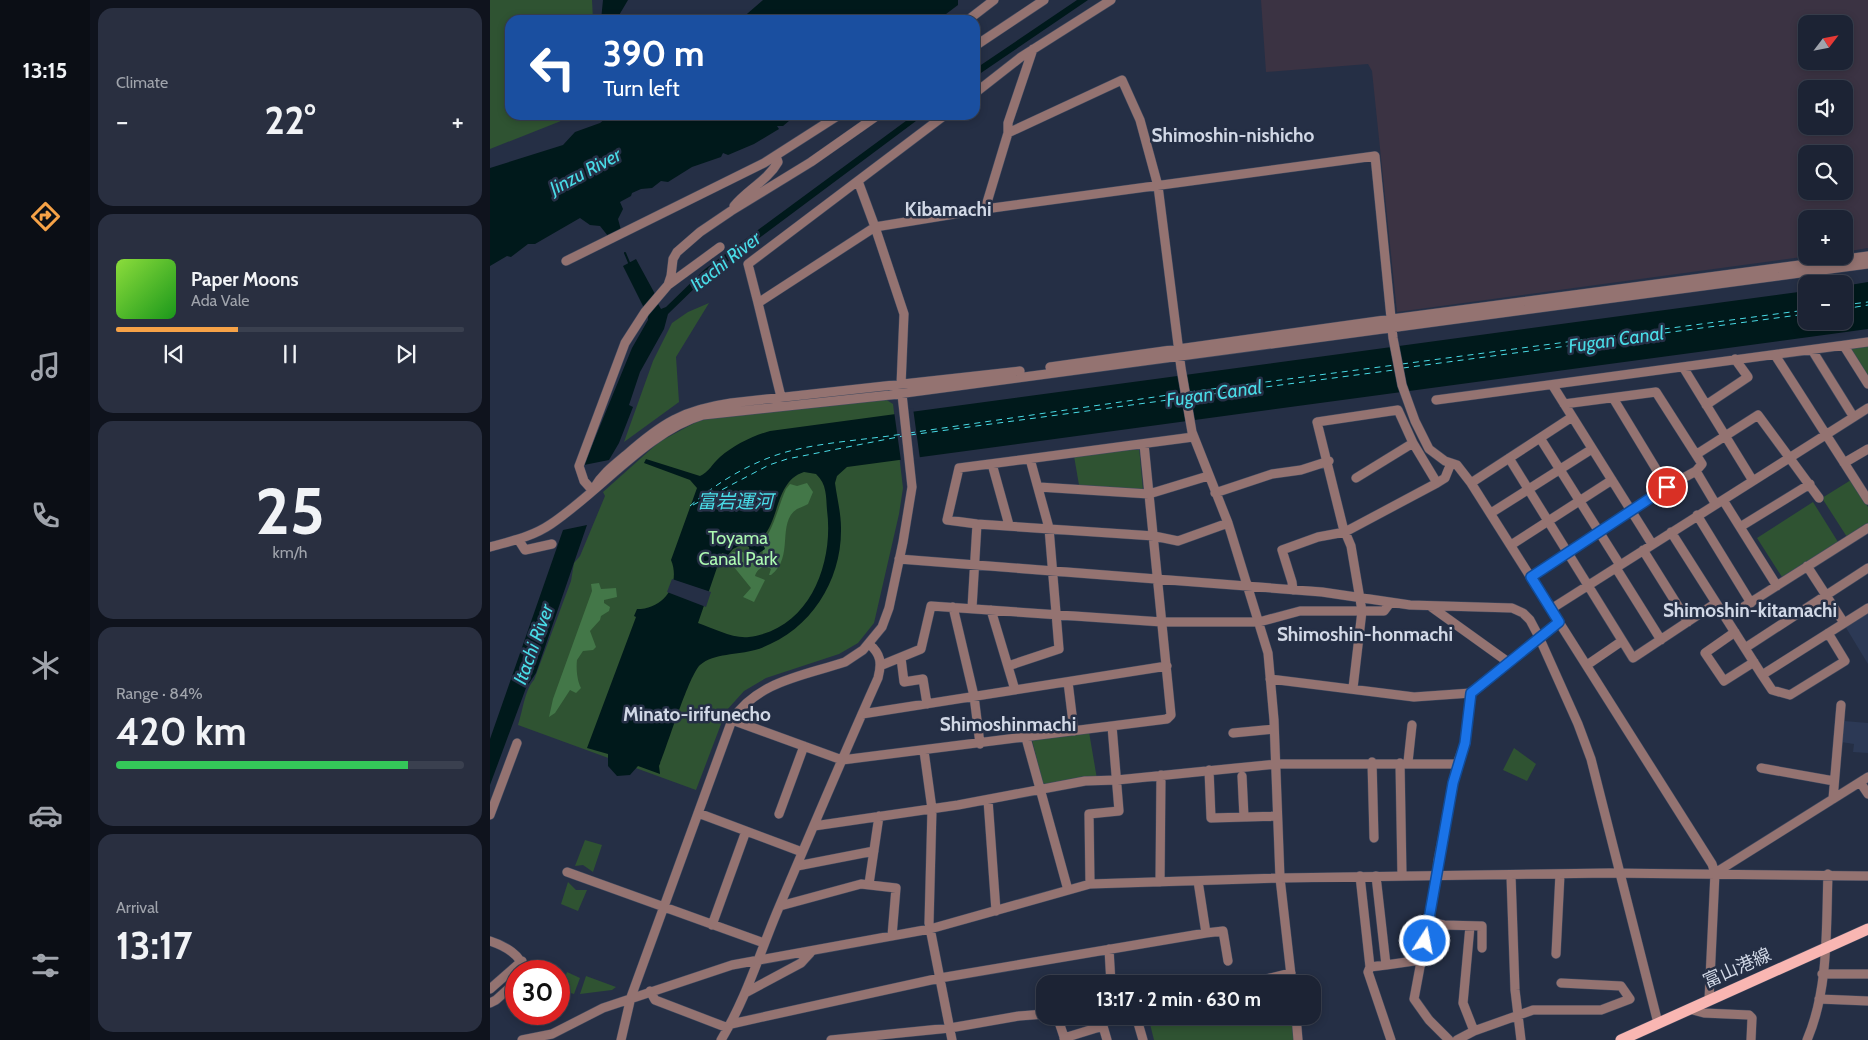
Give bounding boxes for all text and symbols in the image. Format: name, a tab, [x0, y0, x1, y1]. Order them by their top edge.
north arrow	[1798, 15, 1852, 70]
map controls	[1798, 15, 1853, 330]
text: 390 m	[603, 32, 705, 75]
icon: left	[520, 35, 585, 100]
text: 13:15	[23, 57, 67, 84]
text: Climate	[116, 73, 168, 92]
text: Turn left	[603, 75, 680, 102]
button: sound	[1798, 80, 1853, 135]
text: 22°	[264, 97, 316, 144]
text: −	[116, 104, 128, 138]
text: +	[452, 104, 464, 138]
district label: Shimoshin-nishicho	[1152, 124, 1315, 147]
water label: Jinzu River	[544, 143, 626, 201]
button: search	[1798, 145, 1853, 200]
district label: Kibamachi	[905, 198, 991, 221]
icon: directions	[28, 199, 63, 234]
button: +	[1798, 210, 1853, 265]
water label: Itachi River	[685, 226, 766, 296]
text: Paper Moons	[191, 268, 299, 291]
button: −	[1798, 275, 1853, 330]
text: Ada Vale	[191, 291, 250, 310]
water label: Fugan Canal	[1567, 321, 1666, 358]
icon: previous	[160, 340, 188, 368]
icon: pause	[276, 340, 304, 368]
icon: next	[392, 340, 420, 368]
icon: music	[28, 349, 63, 384]
water label: Fugan Canal	[1165, 375, 1264, 412]
pin	[1646, 466, 1688, 508]
text: 25	[255, 471, 325, 550]
icon: arrive	[1653, 473, 1681, 501]
water label: 富岩運河	[697, 490, 777, 513]
icon: phone	[28, 498, 63, 533]
park label: Toyama Canal Park	[698, 527, 779, 570]
text: km/h	[272, 543, 308, 562]
district label: Shimoshin-kitamachi	[1663, 599, 1837, 622]
water label: Itachi River	[508, 600, 559, 687]
district label: Shimoshin-honmachi	[1277, 623, 1453, 646]
icon: climate	[28, 648, 63, 683]
text: Range · 84%	[116, 684, 203, 703]
district label: Minato-irifunecho	[623, 703, 771, 726]
text: 420 km	[116, 708, 247, 755]
district label: Shimoshinmachi	[940, 713, 1076, 736]
icon: car	[28, 798, 63, 833]
text: Arrival	[116, 898, 159, 917]
position arrow	[1398, 914, 1450, 966]
text: 13:17	[116, 922, 192, 969]
street label: 富山港線	[1700, 943, 1774, 993]
icon: filters	[28, 948, 63, 983]
speed limit sign: 30	[505, 960, 570, 1025]
text: 13:17 · 2 min · 630 m	[1096, 988, 1261, 1011]

